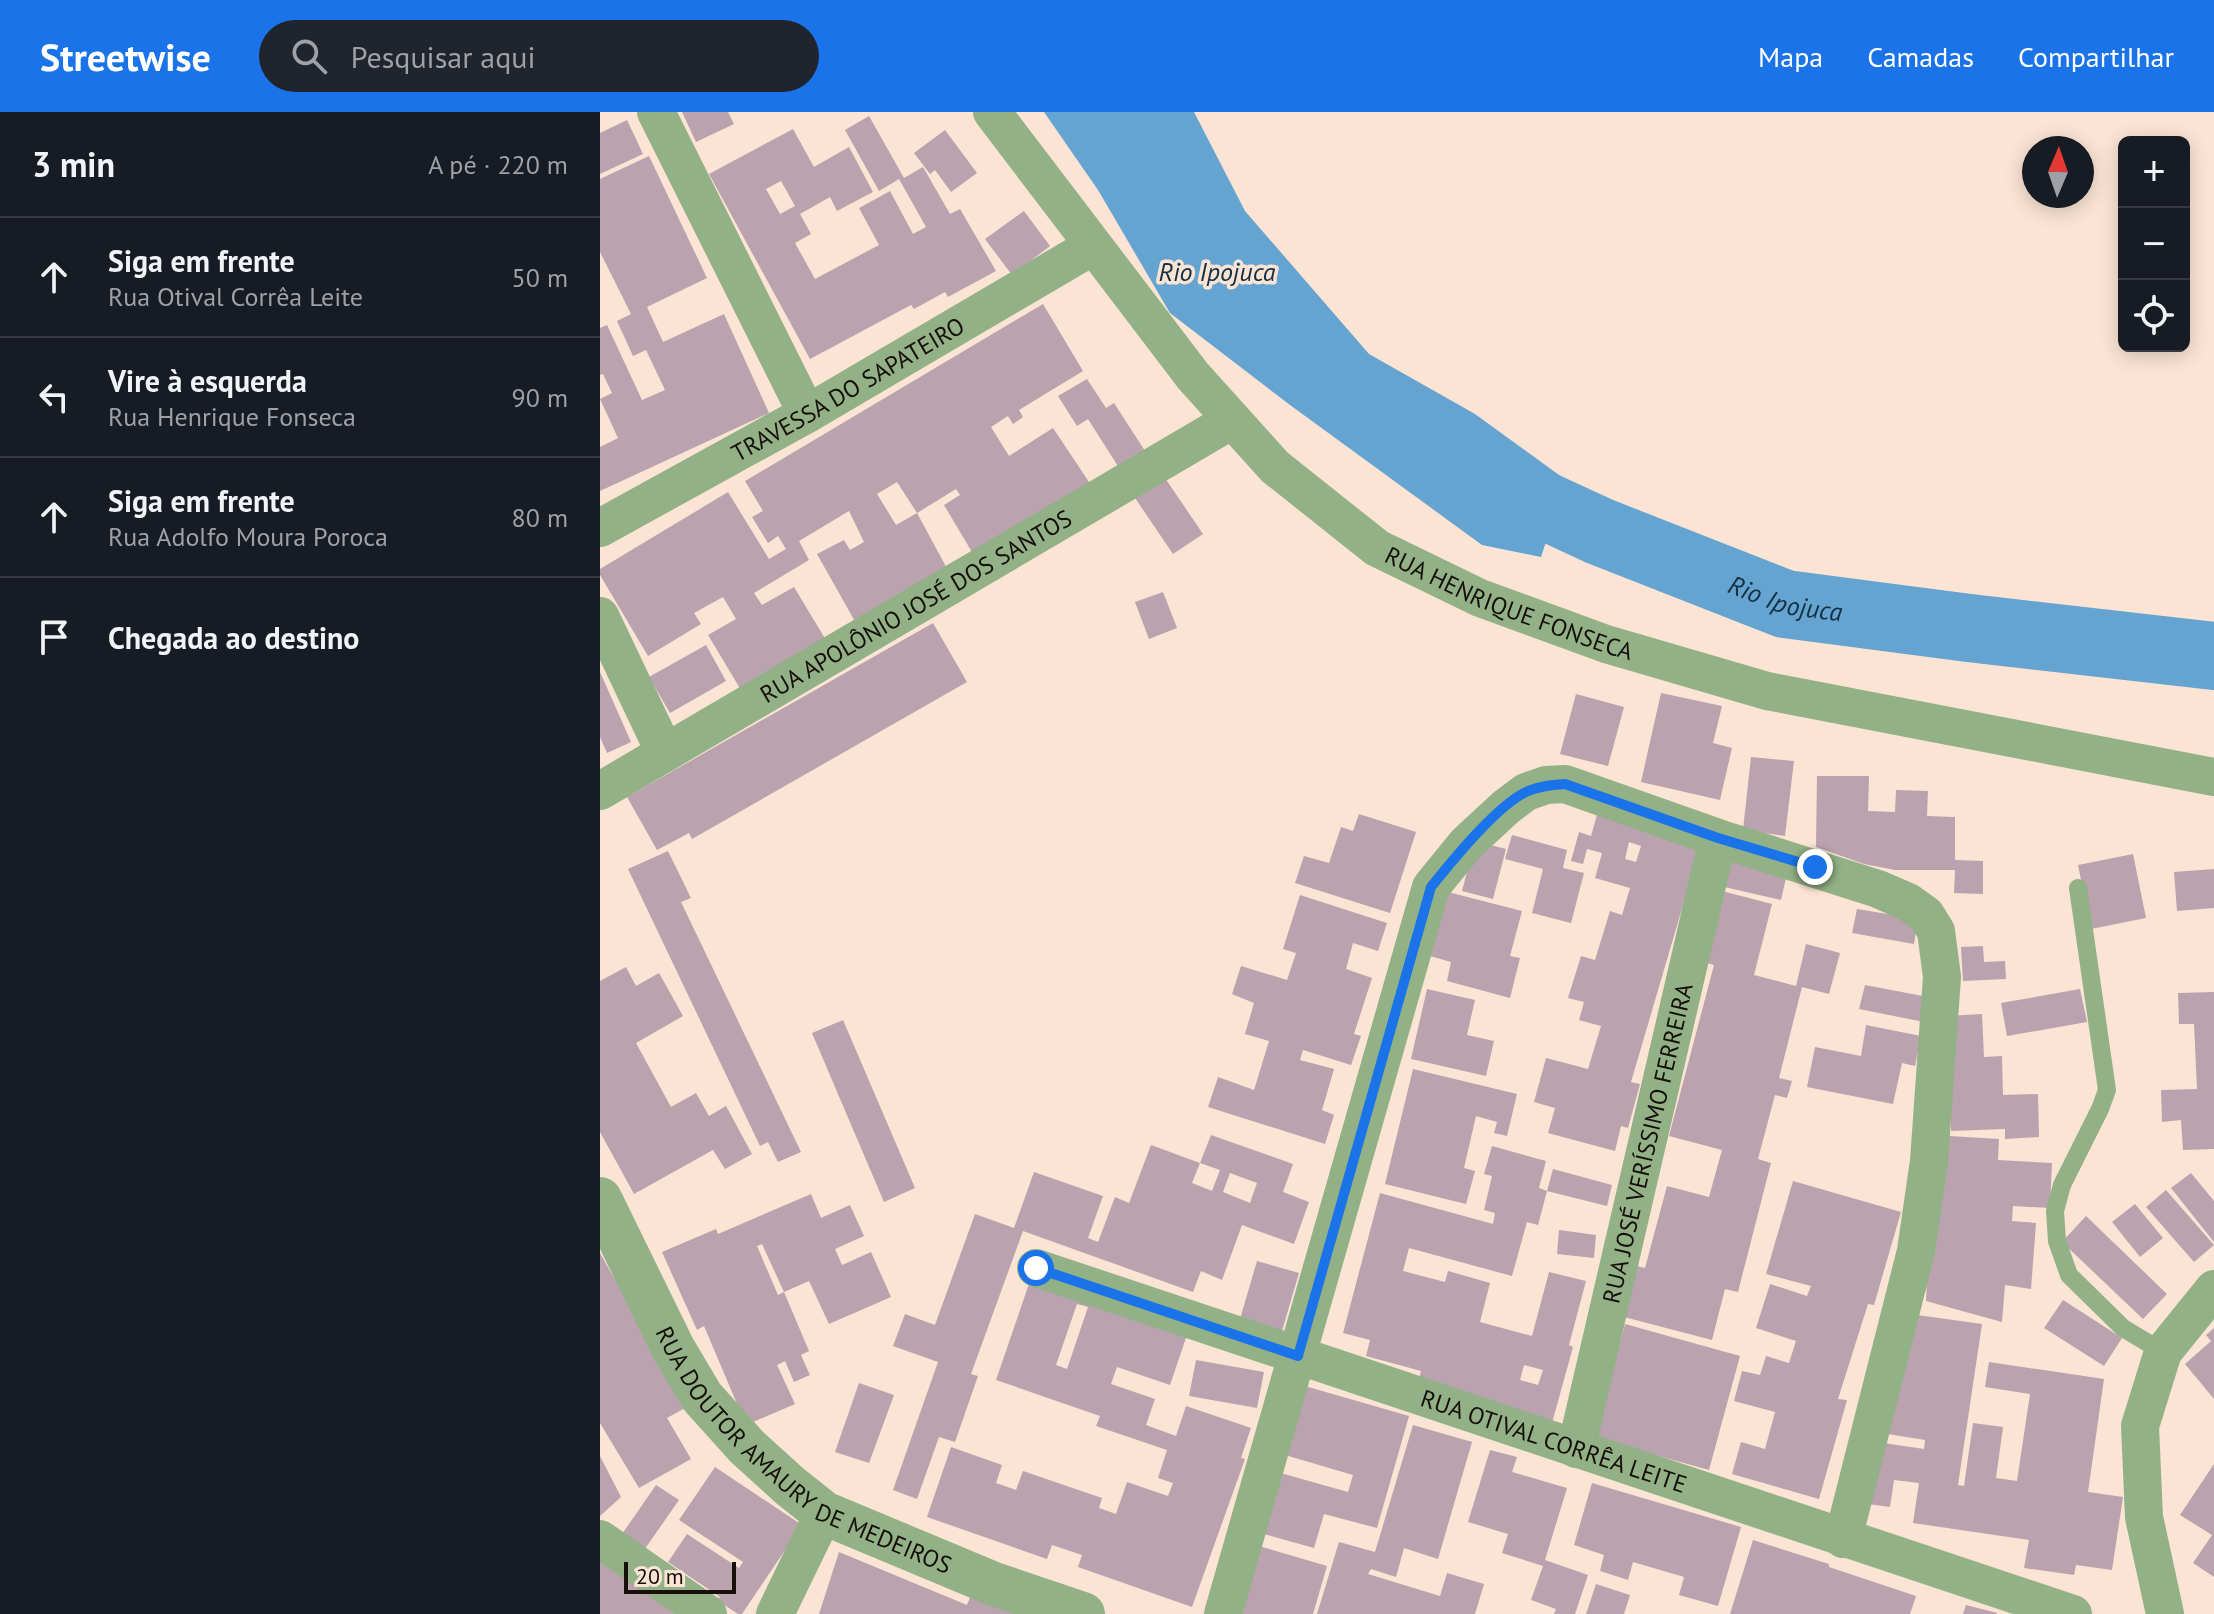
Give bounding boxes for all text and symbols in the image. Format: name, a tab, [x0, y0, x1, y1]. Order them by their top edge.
search box	[259, 20, 819, 92]
text: Streetwise	[40, 32, 211, 81]
icon: search	[287, 34, 331, 78]
text: Pesquisar aqui	[351, 37, 536, 76]
text: Mapa	[1758, 38, 1823, 75]
text: Camadas	[1867, 38, 1974, 75]
text: Compartilhar	[2018, 38, 2174, 75]
north arrow	[2022, 136, 2094, 208]
map controls	[2118, 136, 2190, 352]
button: +	[2118, 136, 2190, 208]
text: 3 min	[32, 142, 115, 186]
text: A pé · 220 m	[428, 148, 568, 181]
button: −	[2118, 208, 2190, 280]
text: Siga em frente	[108, 241, 295, 280]
icon: ahead	[32, 255, 76, 299]
water label: Rio Ipojuca	[1159, 255, 1276, 288]
text: 50 m	[512, 261, 568, 294]
text: Rua Otival Corrêa Leite	[108, 280, 363, 313]
button: locate	[2118, 280, 2190, 352]
street label: TRAVESSA DO SAPATEIRO	[726, 310, 970, 468]
text: Vire à esquerda	[108, 361, 307, 400]
icon: left	[32, 375, 76, 419]
text: 90 m	[512, 381, 568, 414]
text: Rua Henrique Fonseca	[108, 400, 356, 433]
text: Siga em frente	[108, 481, 295, 520]
icon: ahead	[32, 495, 76, 539]
text: 80 m	[512, 501, 568, 534]
street label: RUA APOLÔNIO JOSÉ DOS SANTOS	[754, 502, 1077, 709]
text: Rua Adolfo Moura Poroca	[108, 520, 388, 553]
street label: RUA HENRIQUE FONSECA	[1380, 539, 1637, 667]
water label: Rio Ipojuca	[1724, 567, 1845, 628]
icon: arrive	[32, 615, 76, 659]
text: Chegada ao destino	[108, 618, 359, 657]
route end	[1797, 849, 1833, 885]
street label: RUA JOSÉ VERÍSSIMO FERREIRA	[1595, 980, 1699, 1306]
route start	[1018, 1250, 1054, 1286]
street label: RUA DOUTOR AMAURY DE MEDEIROS	[649, 1321, 956, 1580]
street label: RUA OTIVAL CORRÊA LEITE	[1417, 1382, 1691, 1500]
scale bar	[624, 1558, 736, 1594]
text: 20 m	[636, 1562, 684, 1590]

